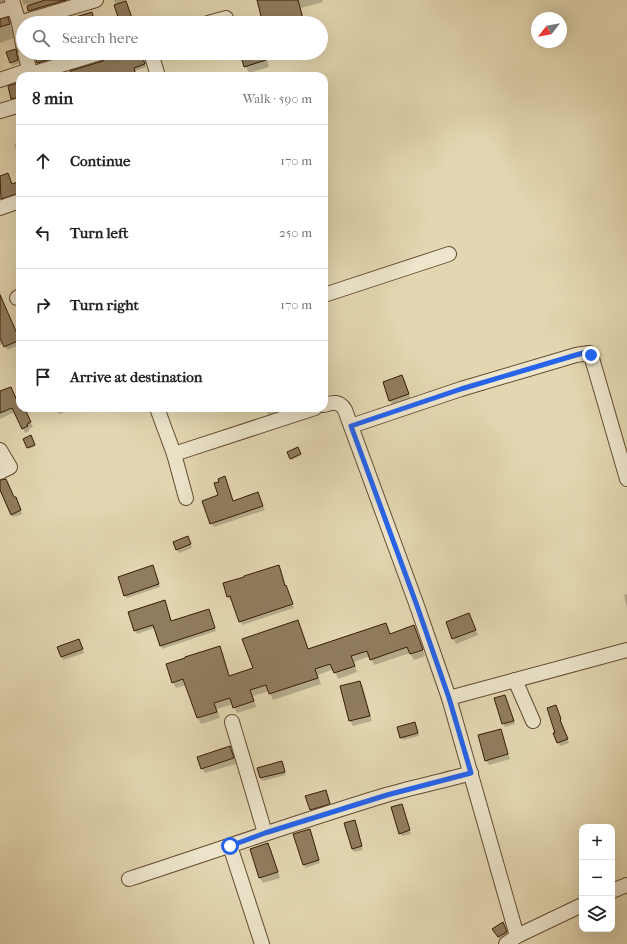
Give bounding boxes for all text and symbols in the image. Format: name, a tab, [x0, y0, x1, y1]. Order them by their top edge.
north arrow	[531, 12, 567, 48]
search box	[16, 16, 328, 60]
icon: search	[30, 27, 52, 49]
text: Search here	[62, 29, 138, 47]
text: 8 min	[32, 88, 73, 108]
text: Walk · 590 m	[242, 91, 312, 106]
icon: ahead	[32, 150, 54, 172]
text: Continue	[70, 152, 130, 170]
text: 170 m	[280, 153, 312, 168]
icon: left	[32, 222, 54, 244]
text: Turn left	[70, 224, 128, 242]
text: 250 m	[279, 225, 312, 240]
icon: right	[32, 294, 54, 316]
text: Turn right	[70, 296, 139, 314]
text: 170 m	[280, 297, 312, 312]
route end	[582, 346, 600, 364]
icon: arrive	[32, 366, 54, 388]
text: Arrive at destination	[70, 368, 202, 386]
map controls	[579, 824, 615, 932]
button: +	[579, 824, 615, 860]
route start	[221, 837, 239, 855]
button: −	[579, 860, 615, 896]
button: layers	[579, 896, 615, 932]

